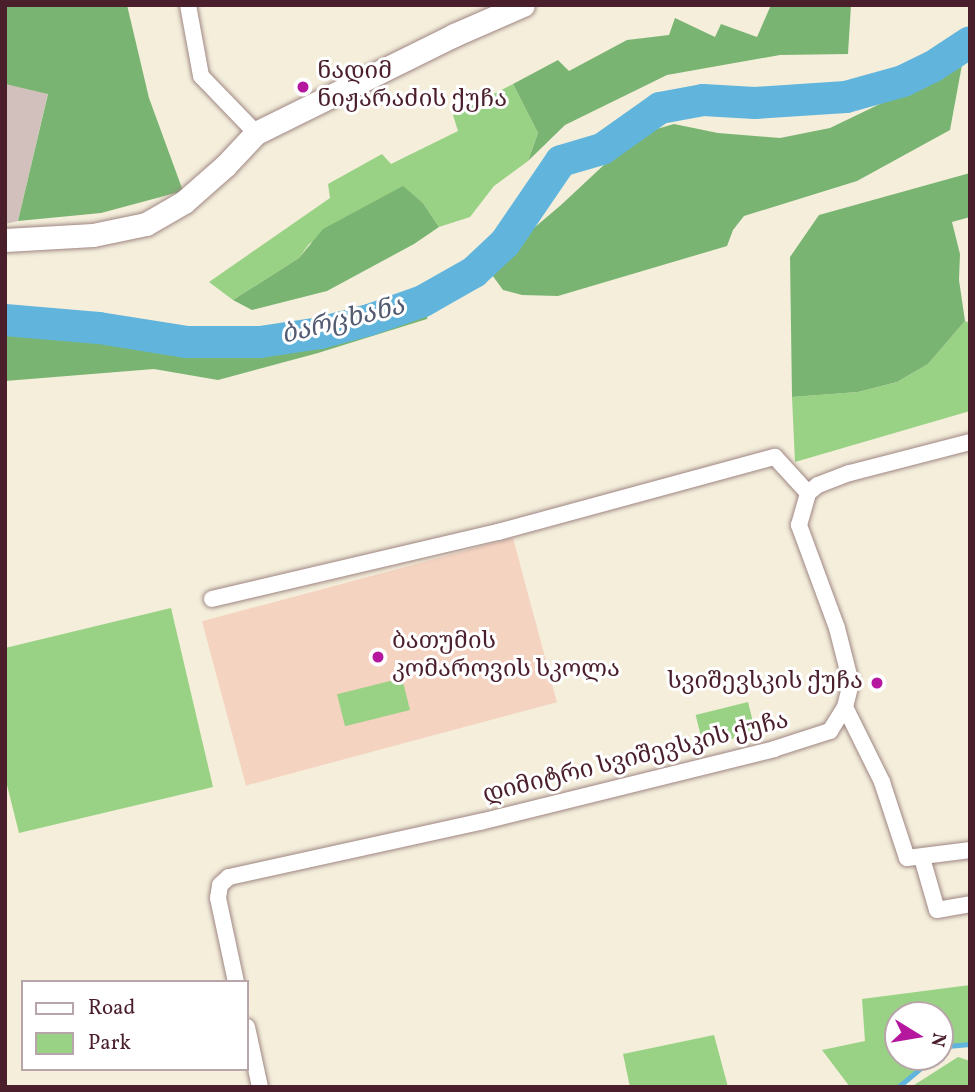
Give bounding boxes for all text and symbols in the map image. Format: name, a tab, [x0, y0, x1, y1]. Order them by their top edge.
place label: ნადიმ ნიჟარაძის ქუჩა	[317, 59, 507, 115]
marker: ნადიმ ნიჟარაძის ქუჩა	[295, 79, 311, 95]
water label: ბარცხანა	[278, 292, 408, 352]
place label: ბათუმის კომაროვის სკოლა	[392, 629, 620, 685]
marker: ბათუმის კომაროვის სკოლა	[370, 649, 386, 665]
place label: სვიშევსკის ქუჩა	[667, 669, 863, 697]
marker: სვიშევსკის ქუჩა	[869, 675, 885, 691]
street label: დიმიტრი სვიშევსკის ქუჩა	[480, 707, 792, 811]
legend	[21, 980, 248, 1071]
text: Road	[88, 994, 135, 1023]
north arrow	[884, 1001, 954, 1071]
text: Park	[88, 1029, 131, 1058]
text: N	[924, 1030, 952, 1049]

